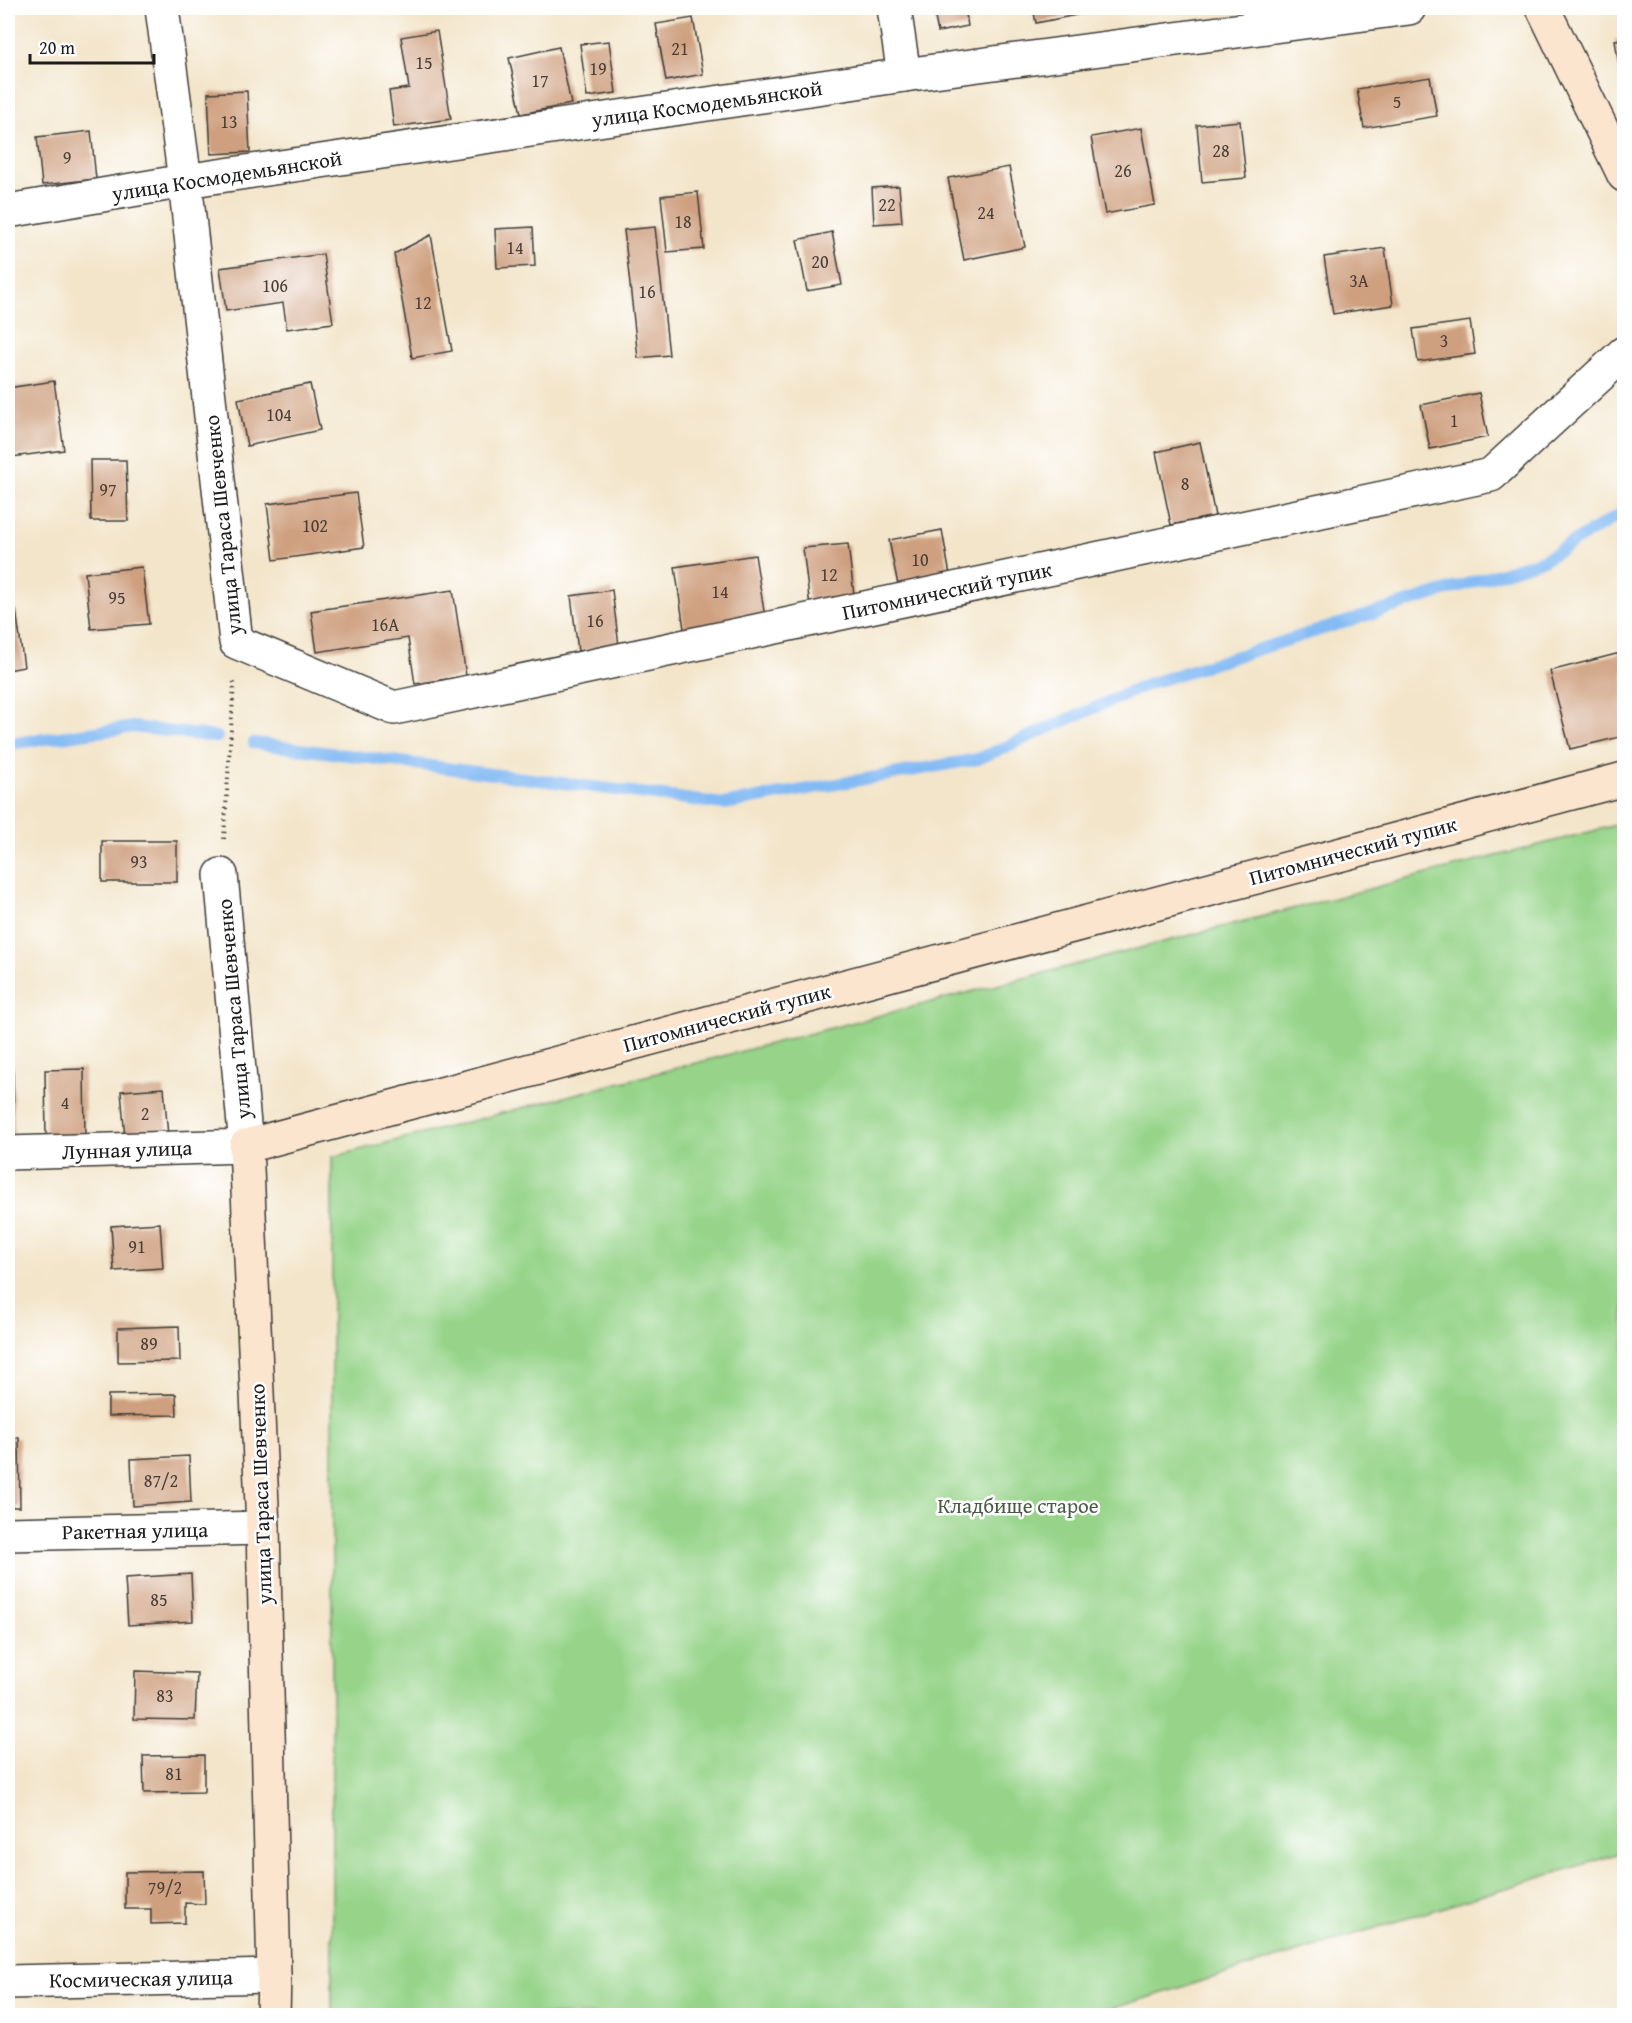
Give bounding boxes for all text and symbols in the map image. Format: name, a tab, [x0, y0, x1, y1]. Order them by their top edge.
scale bar	[30, 27, 154, 65]
text: 20 m	[39, 34, 75, 61]
house number: 21	[671, 35, 689, 62]
house number: 15	[415, 49, 433, 76]
house number: 19	[589, 55, 607, 82]
house number: 17	[531, 67, 549, 94]
street label: улица Космодемьянской	[589, 72, 824, 135]
house number: 5	[1393, 88, 1401, 115]
house number: 13	[220, 108, 238, 135]
house number: 28	[1212, 137, 1230, 164]
street label: улица Космодемьянской	[109, 142, 344, 209]
house number: 9	[63, 144, 71, 171]
house number: 26	[1114, 157, 1132, 184]
house number: 22	[878, 191, 896, 218]
house number: 24	[977, 199, 995, 226]
house number: 18	[674, 208, 692, 235]
house number: 14	[506, 234, 524, 261]
house number: 20	[811, 248, 829, 275]
house number: 3А	[1349, 267, 1369, 294]
house number: 106	[262, 272, 288, 299]
house number: 16	[638, 278, 656, 305]
house number: 12	[414, 289, 432, 316]
house number: 3	[1440, 327, 1448, 354]
house number: 104	[266, 401, 292, 428]
house number: 1	[1450, 407, 1458, 434]
street label: улица Тараса Шевченко	[196, 414, 250, 638]
house number: 8	[1181, 470, 1189, 497]
house number: 97	[99, 476, 117, 503]
house number: 102	[302, 512, 328, 539]
house number: 10	[911, 546, 929, 573]
street label: Питомнический тупик	[839, 553, 1055, 628]
house number: 12	[820, 561, 838, 588]
house number: 14	[711, 578, 729, 605]
house number: 95	[108, 584, 126, 611]
house number: 16	[586, 607, 604, 634]
house number: 16А	[371, 611, 399, 638]
street label: Питомнический тупик	[1246, 808, 1460, 893]
house number: 93	[130, 848, 148, 875]
street label: улица Тараса Шевченко	[208, 898, 259, 1121]
street label: Питомнический тупик	[620, 975, 834, 1060]
house number: 4	[61, 1089, 69, 1116]
house number: 2	[141, 1100, 149, 1127]
street label: Лунная улица	[61, 1132, 193, 1167]
house number: 91	[128, 1233, 146, 1260]
house number: 89	[140, 1330, 158, 1357]
street label: улица Тараса Шевченко	[241, 1383, 280, 1606]
house number: 87/2	[144, 1467, 178, 1494]
park label: Кладбище старое	[937, 1490, 1099, 1521]
street label: Ракетная улица	[62, 1514, 208, 1547]
house number: 85	[150, 1586, 168, 1613]
house number: 83	[156, 1682, 174, 1709]
house number: 81	[165, 1760, 183, 1787]
house number: 79/2	[148, 1874, 182, 1901]
street label: Космическая улица	[49, 1961, 233, 1996]

